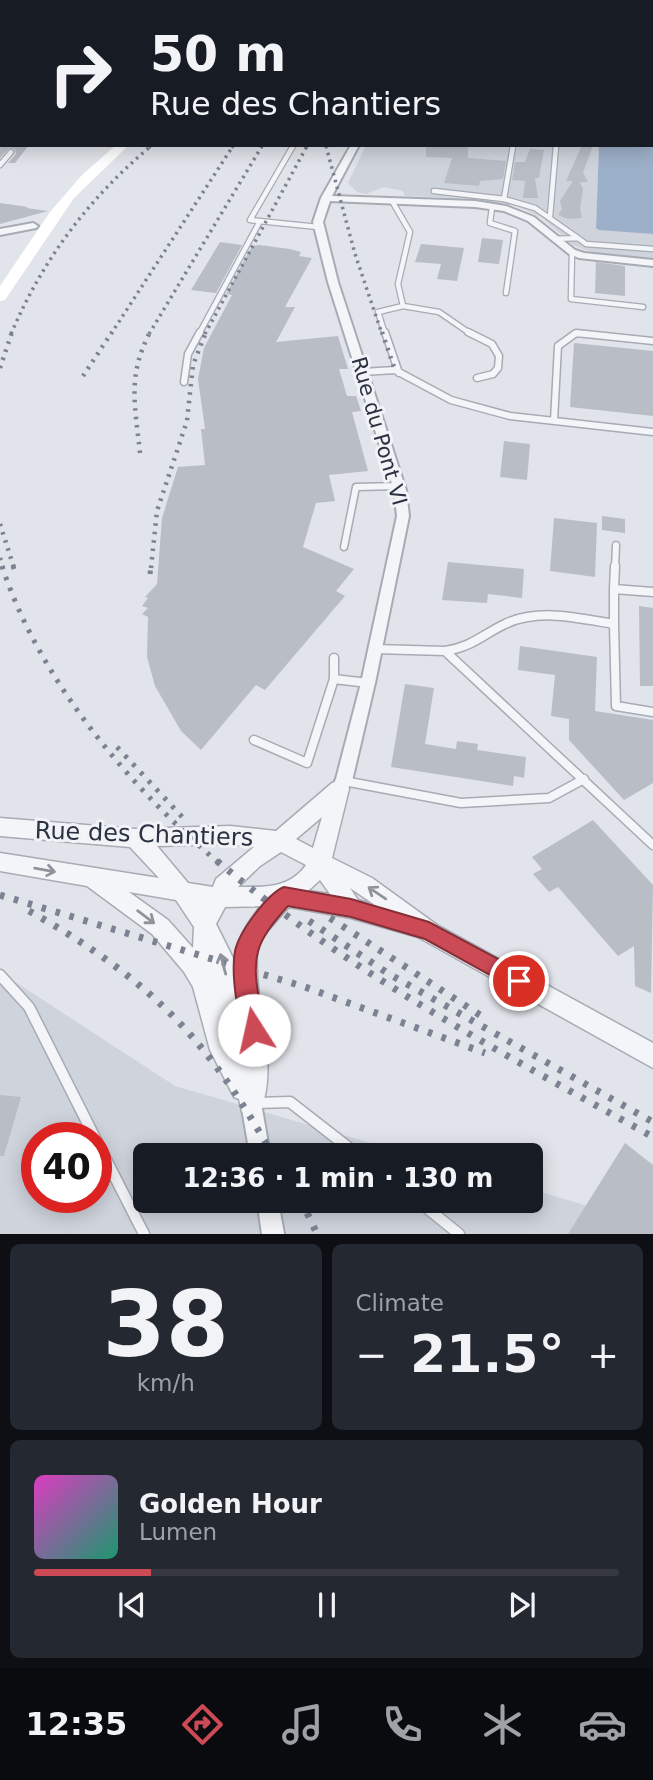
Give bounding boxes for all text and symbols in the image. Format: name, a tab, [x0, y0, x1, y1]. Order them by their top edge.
text: 50 m	[150, 26, 286, 83]
icon: right	[35, 28, 126, 119]
text: Rue des Chantiers	[150, 85, 441, 123]
street label: Rue du Pont VI	[346, 354, 412, 508]
street label: Rue des Chantiers	[34, 816, 254, 852]
one-way arrow	[33, 864, 56, 877]
one-way arrow	[368, 886, 387, 900]
one-way arrow	[136, 909, 155, 924]
pin	[489, 951, 549, 1011]
one-way arrow	[216, 954, 229, 976]
icon: arrive	[500, 962, 538, 1000]
position arrow	[217, 993, 291, 1067]
speed limit sign: 40	[21, 1122, 112, 1213]
text: 12:36 · 1 min · 130 m	[183, 1163, 493, 1193]
text: 38	[102, 1272, 229, 1377]
text: Climate	[356, 1290, 444, 1316]
text: 21.5°	[410, 1324, 564, 1384]
text: −	[356, 1333, 387, 1377]
text: +	[587, 1333, 619, 1377]
text: km/h	[137, 1370, 195, 1396]
text: Golden Hour	[139, 1489, 322, 1519]
text: Lumen	[139, 1519, 217, 1545]
icon: previous	[113, 1586, 151, 1624]
icon: pause	[308, 1586, 346, 1624]
icon: next	[503, 1586, 541, 1624]
icon: directions	[178, 1700, 227, 1749]
icon: music	[278, 1700, 327, 1749]
icon: phone	[378, 1700, 427, 1749]
icon: climate	[478, 1700, 527, 1749]
icon: car	[578, 1700, 627, 1749]
text: 12:35	[26, 1705, 127, 1743]

